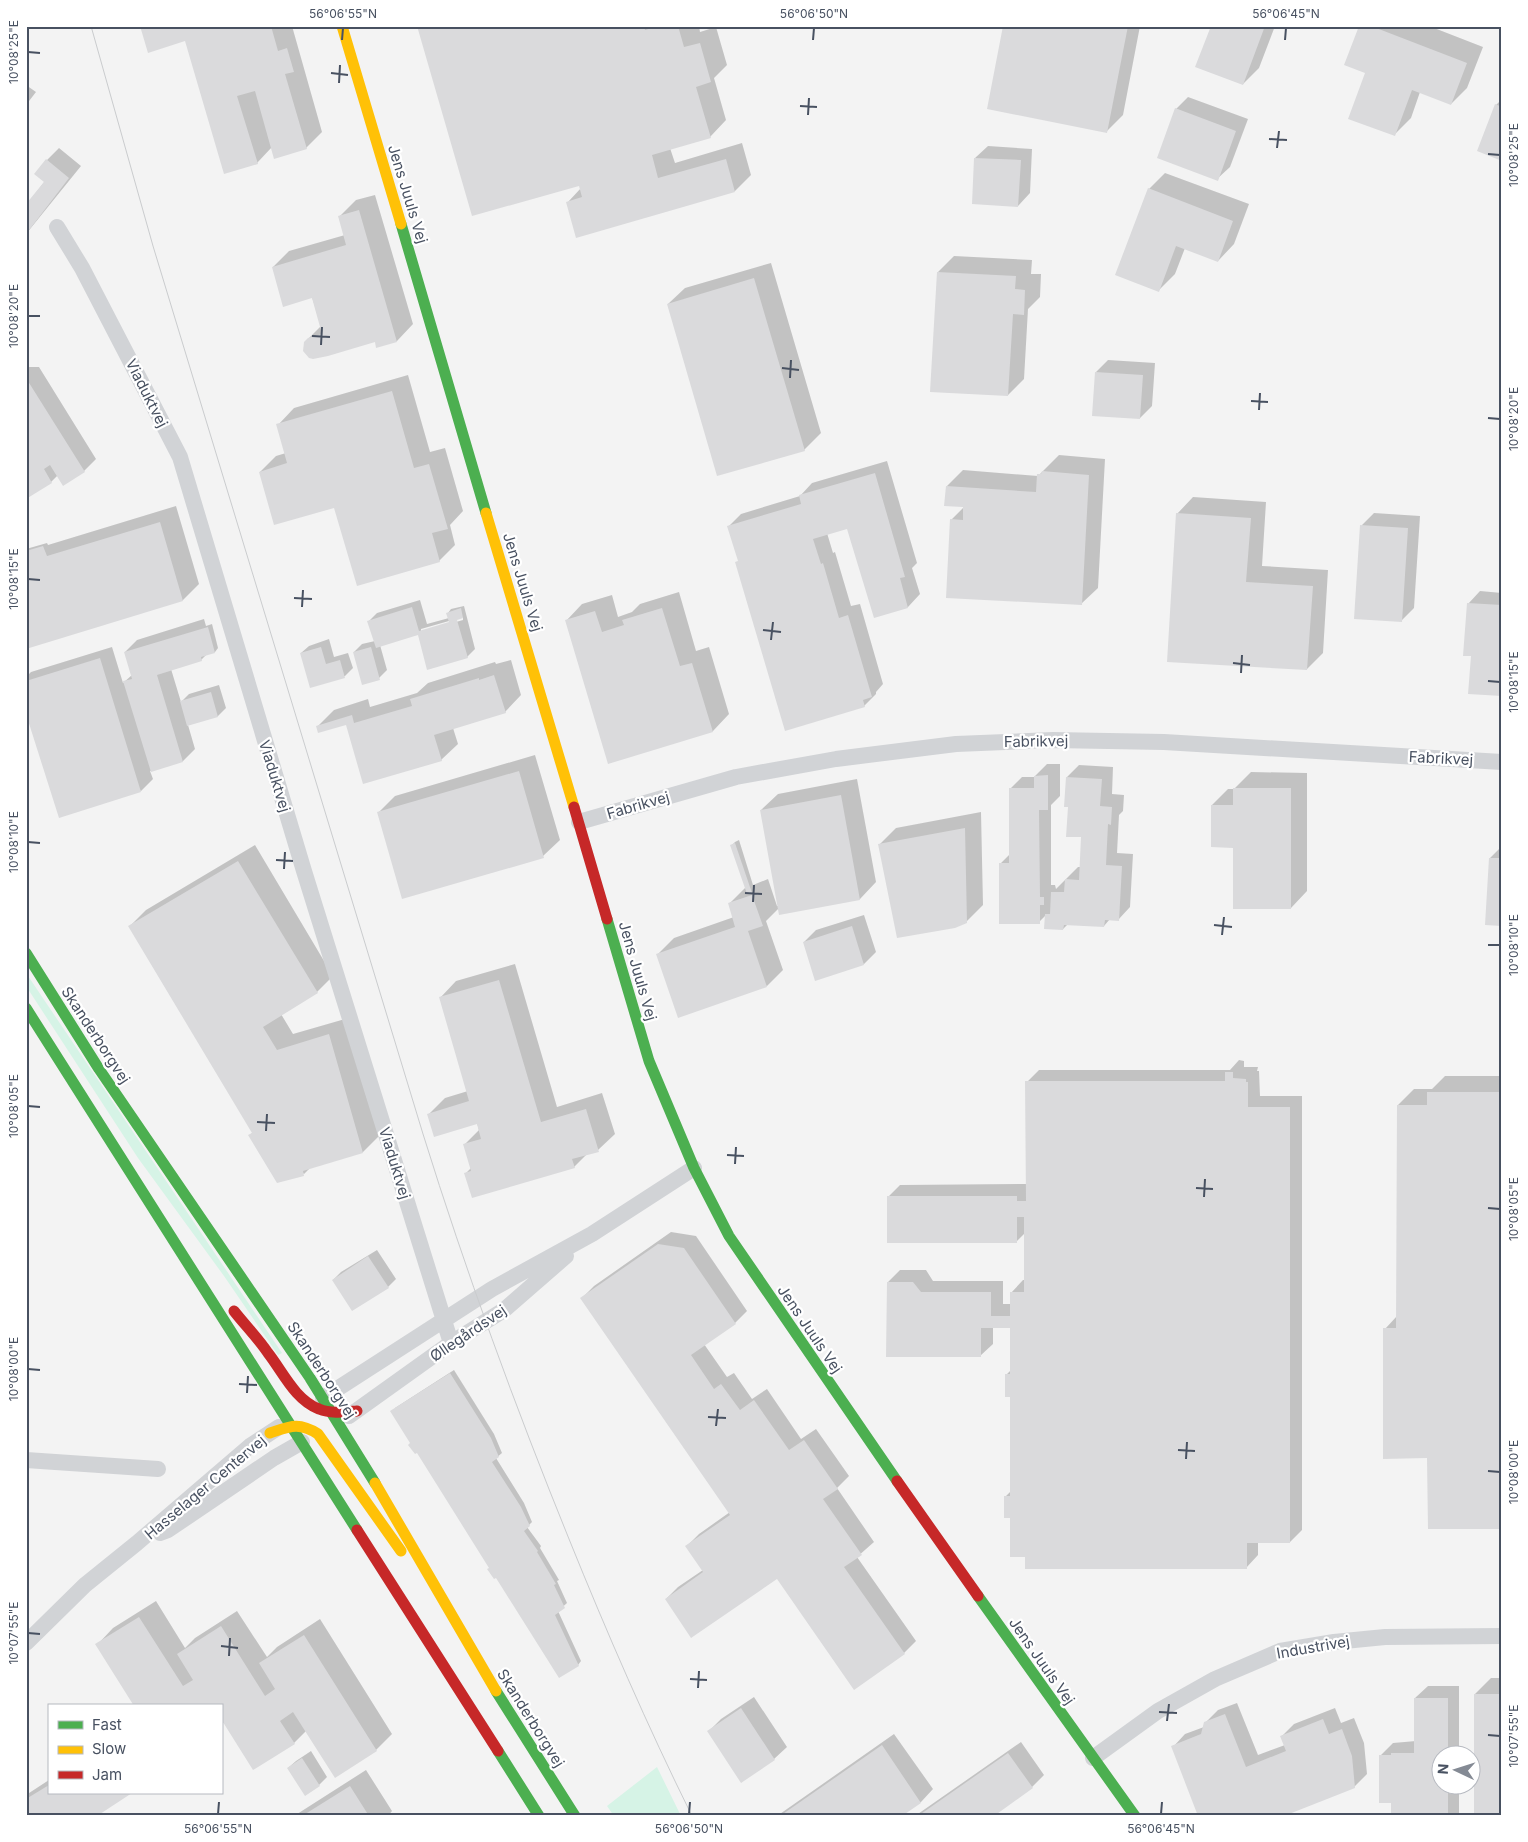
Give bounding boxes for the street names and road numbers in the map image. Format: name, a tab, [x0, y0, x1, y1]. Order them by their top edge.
street label: Jens Juuls Vej	[384, 142, 432, 246]
street label: Viaduktvej	[122, 356, 172, 430]
street label: Jens Juuls Vej	[499, 530, 547, 634]
street label: Fabrikvej	[1004, 731, 1068, 751]
street label: Viaduktvej	[255, 738, 295, 814]
street label: Fabrikvej	[1408, 747, 1474, 769]
street label: Fabrikvej	[604, 787, 672, 823]
street label: Jens Juuls Vej	[615, 919, 661, 1023]
street label: Skanderborgvej	[57, 983, 135, 1087]
street label: Viaduktvej	[375, 1125, 415, 1201]
street label: Jens Juuls Vej	[774, 1281, 846, 1377]
street label: Øllegårdsvej	[426, 1300, 510, 1366]
street label: Skanderborgvej	[283, 1318, 361, 1422]
street label: Hasselager Centervej	[140, 1431, 270, 1543]
street label: Jens Juuls Vej	[1005, 1614, 1079, 1708]
street label: Industrivej	[1275, 1631, 1351, 1663]
street label: Skanderborgvej	[493, 1665, 569, 1771]

